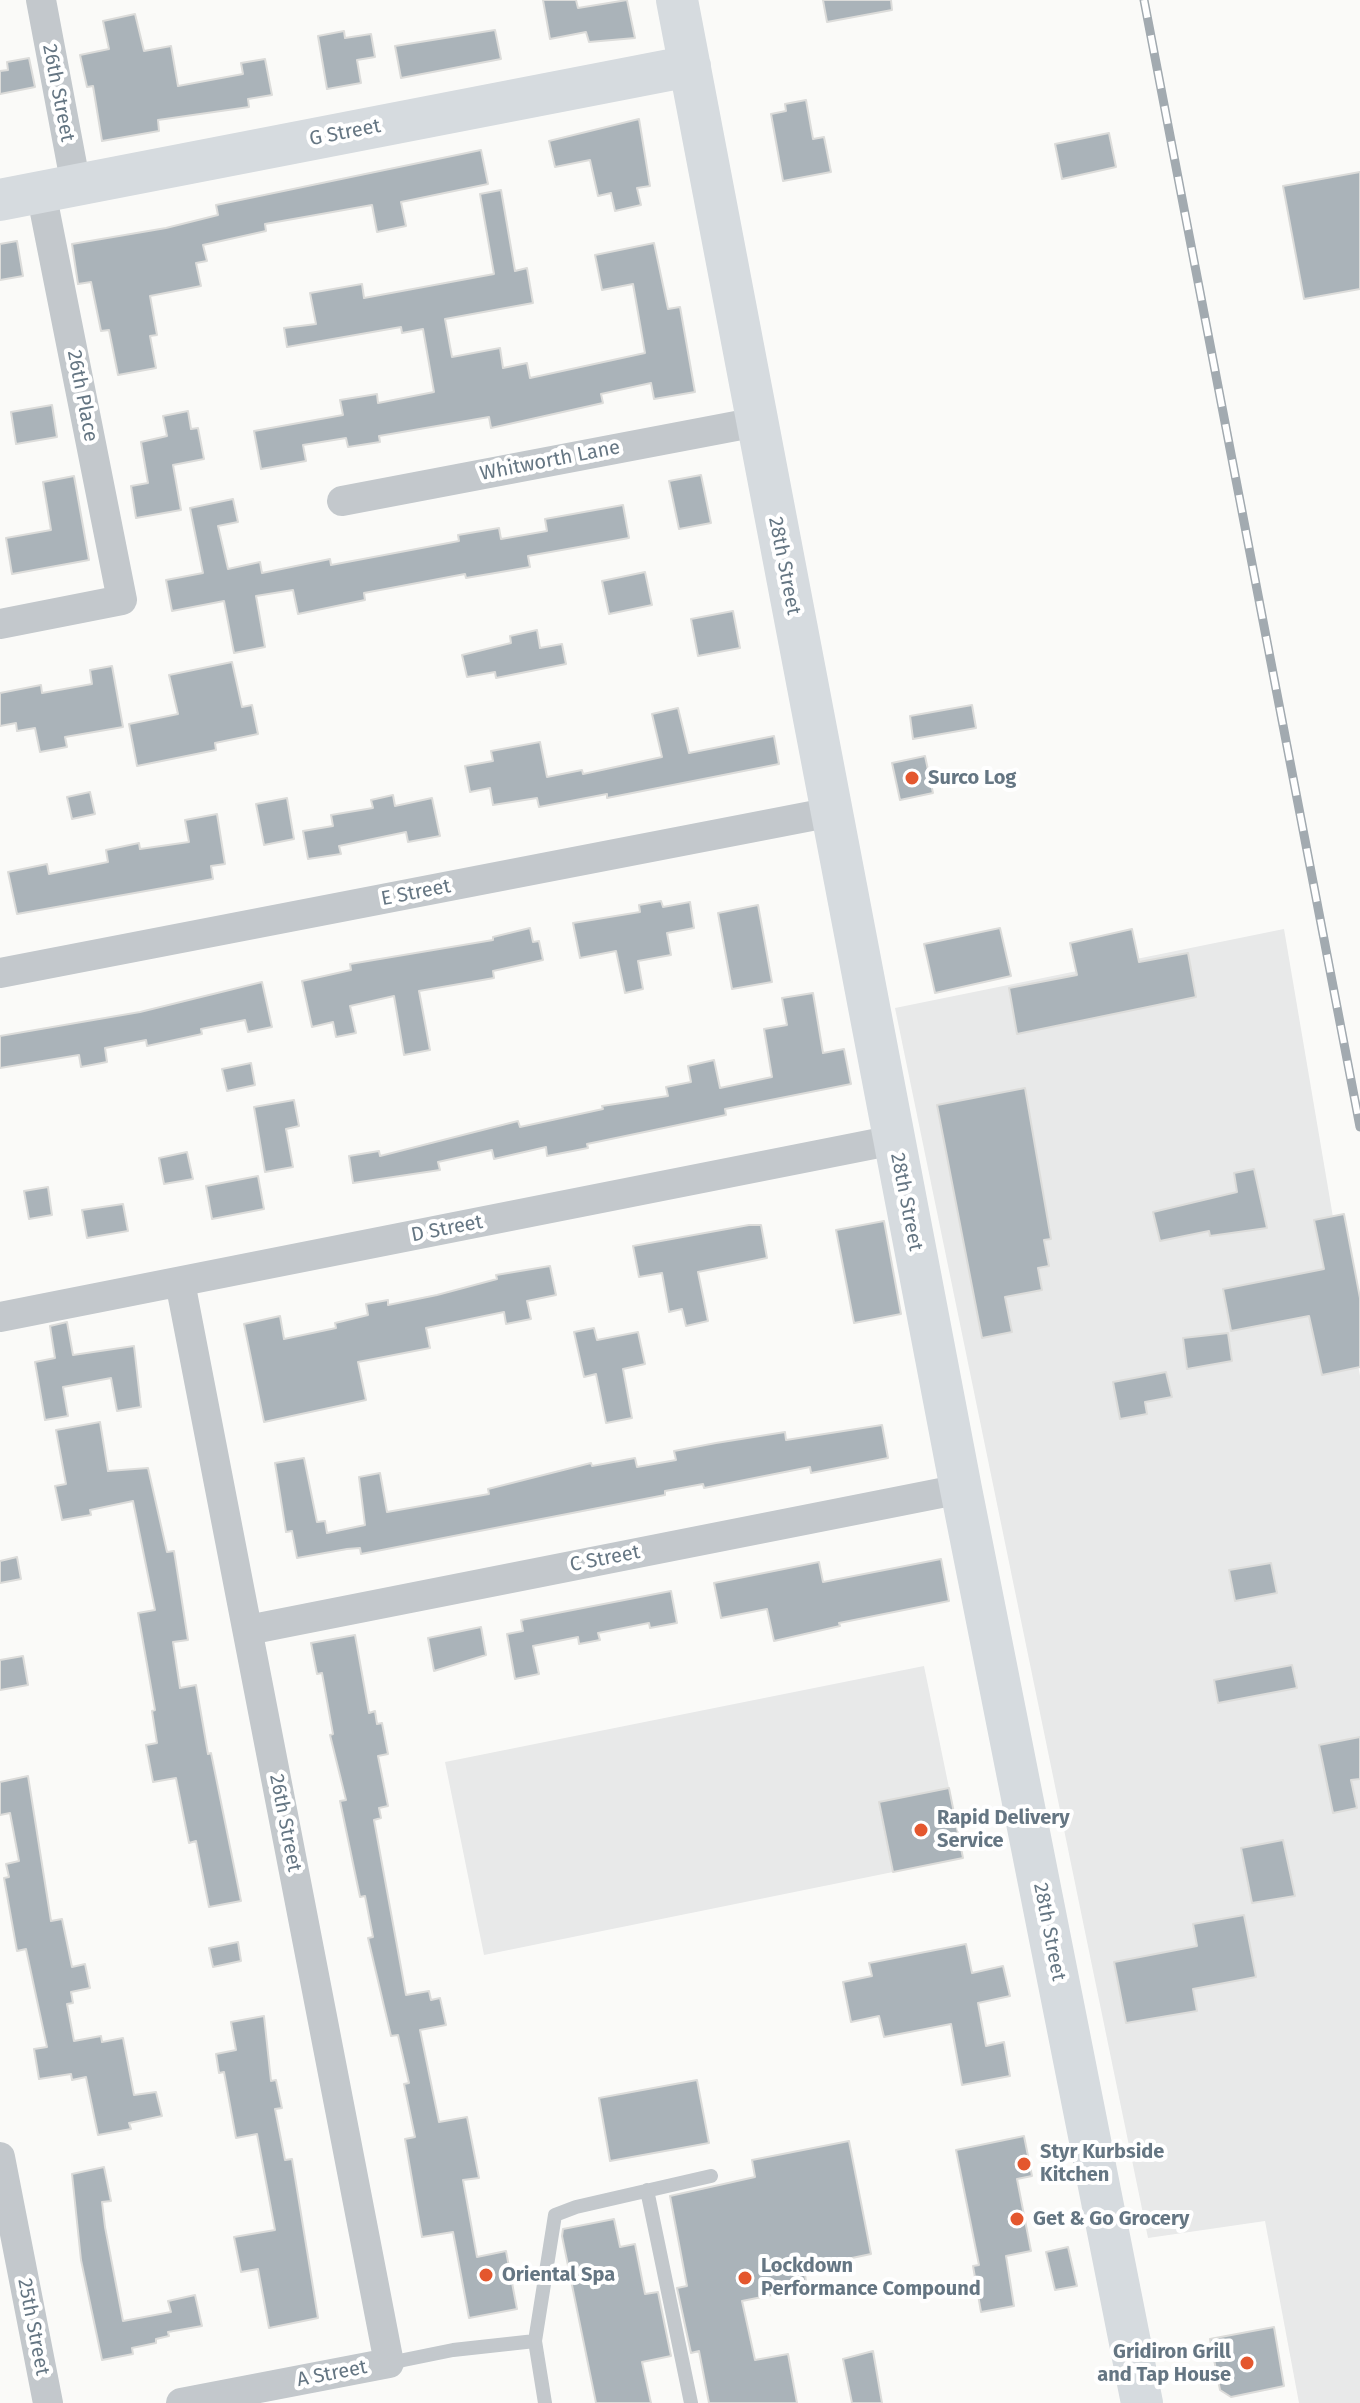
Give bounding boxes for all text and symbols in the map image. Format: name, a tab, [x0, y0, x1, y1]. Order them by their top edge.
street label: 26th Street	[37, 42, 79, 144]
street label: G Street	[307, 114, 383, 152]
street label: 26th Place	[61, 348, 103, 444]
street label: Whitworth Lane	[478, 436, 622, 486]
street label: 28th Street	[763, 515, 805, 617]
place label: Surco Log	[928, 766, 1016, 790]
marker: Surco Log	[903, 769, 921, 787]
street label: E Street	[379, 875, 453, 911]
street label: 28th Street	[885, 1151, 927, 1253]
street label: D Street	[409, 1210, 485, 1248]
street label: C Street	[568, 1540, 642, 1578]
street label: 26th Street	[264, 1772, 306, 1874]
place label: Rapid Delivery Service	[937, 1806, 1070, 1853]
marker: Rapid Delivery Service	[912, 1821, 930, 1839]
street label: 28th Street	[1028, 1881, 1070, 1983]
place label: Styr Kurbside Kitchen	[1040, 2140, 1164, 2187]
marker: Styr Kurbside Kitchen	[1015, 2155, 1033, 2173]
place label: Get & Go Grocery	[1033, 2207, 1189, 2231]
marker: Get & Go Grocery	[1008, 2210, 1026, 2228]
place label: Lockdown Performance Compound	[761, 2254, 981, 2301]
place label: Oriental Spa	[502, 2263, 615, 2287]
marker: Oriental Spa	[477, 2266, 495, 2284]
marker: Lockdown Performance Compound	[736, 2269, 754, 2287]
street label: 25th Street	[12, 2276, 54, 2378]
place label: Gridiron Grill and Tap House	[1097, 2340, 1231, 2387]
marker: Gridiron Grill and Tap House	[1238, 2354, 1256, 2372]
street label: A Street	[295, 2355, 369, 2393]

